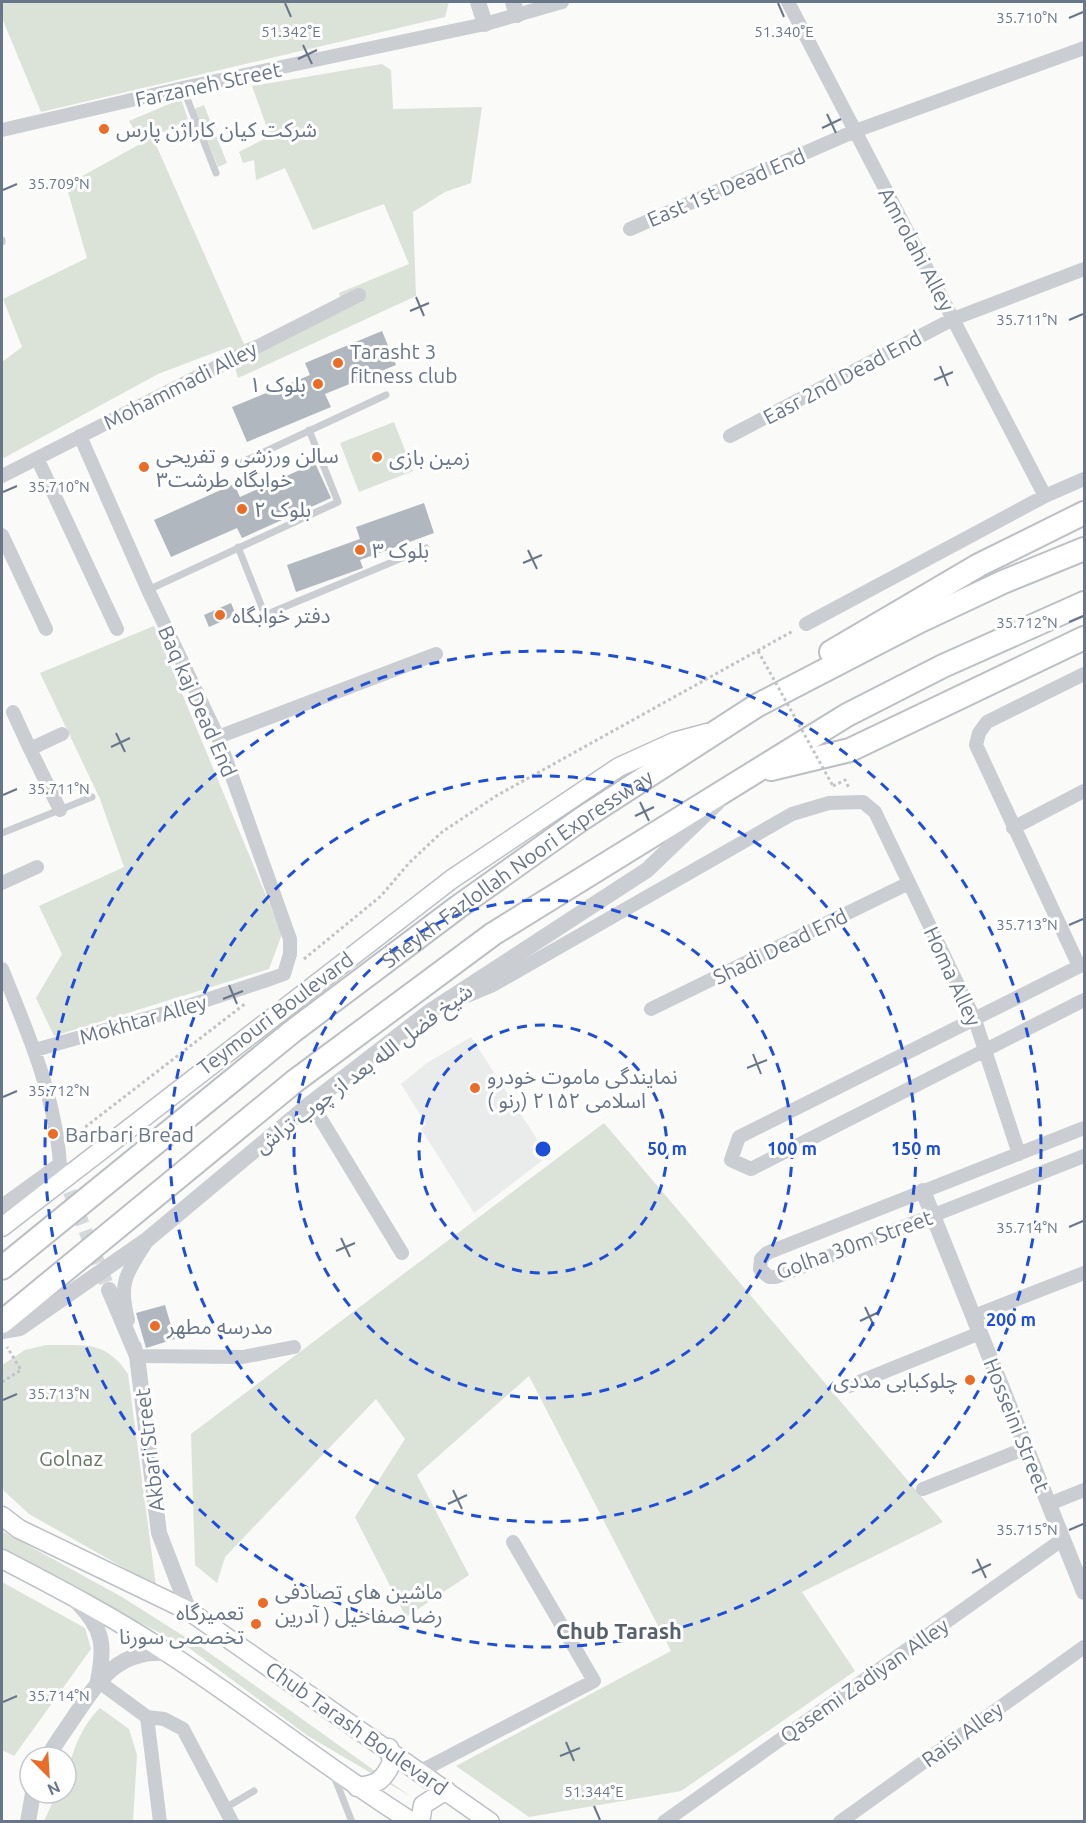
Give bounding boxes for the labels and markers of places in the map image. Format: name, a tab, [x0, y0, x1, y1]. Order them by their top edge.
place label: شرکت کیان‌ کاراژن پارس	[116, 117, 317, 143]
marker: شرکت کیان‌ کاراژن پارس	[97, 122, 111, 136]
place label: Tarasht 3 fitness club	[350, 339, 458, 387]
marker: Tarasht 3 fitness club	[331, 356, 345, 370]
place label: بلوک ۱	[249, 372, 306, 397]
marker: بلوک ۱	[311, 377, 325, 391]
place label: سالن ورزشی و تفریحی خوابگاه طرشت۳	[156, 443, 339, 492]
place label: زمین بازی	[389, 445, 470, 470]
marker: زمین بازی	[370, 450, 384, 464]
marker: سالن ورزشی و تفریحی خوابگاه طرشت۳	[137, 460, 151, 474]
place label: بلوک ۲	[254, 497, 311, 522]
marker: بلوک ۲	[235, 502, 249, 516]
place label: بلوک ۳	[372, 538, 429, 563]
marker: بلوک ۳	[353, 543, 367, 557]
place label: دفتر خوابگاه	[232, 603, 331, 628]
marker: دفتر خوابگاه	[213, 608, 227, 622]
place label: نمایندگی ماموت خودرو ( رنو) اسلامی ۲۱۵۲	[487, 1064, 678, 1113]
marker: نمایندگی ماموت خودرو ( رنو) اسلامی ۲۱۵۲	[468, 1081, 482, 1095]
place label: Barbari Bread	[65, 1122, 194, 1146]
marker: Barbari Bread	[46, 1127, 60, 1141]
centre of rings	[533, 1139, 553, 1159]
place label: مدرسه مطهر	[166, 1314, 273, 1339]
marker: مدرسه مطهر	[148, 1319, 162, 1333]
place label: چلوکبابی مددی	[833, 1368, 958, 1394]
marker: چلوکبابی مددی	[963, 1373, 977, 1387]
place label: ماشین های تصادفی رضا صفاخیل ( آدرین	[275, 1579, 443, 1628]
marker: ماشین های تصادفی رضا صفاخیل ( آدرین	[256, 1596, 270, 1610]
place label: تعمیرگاه تخصصی سورنا	[119, 1600, 244, 1649]
marker: تعمیرگاه تخصصی سورنا	[249, 1617, 263, 1631]

